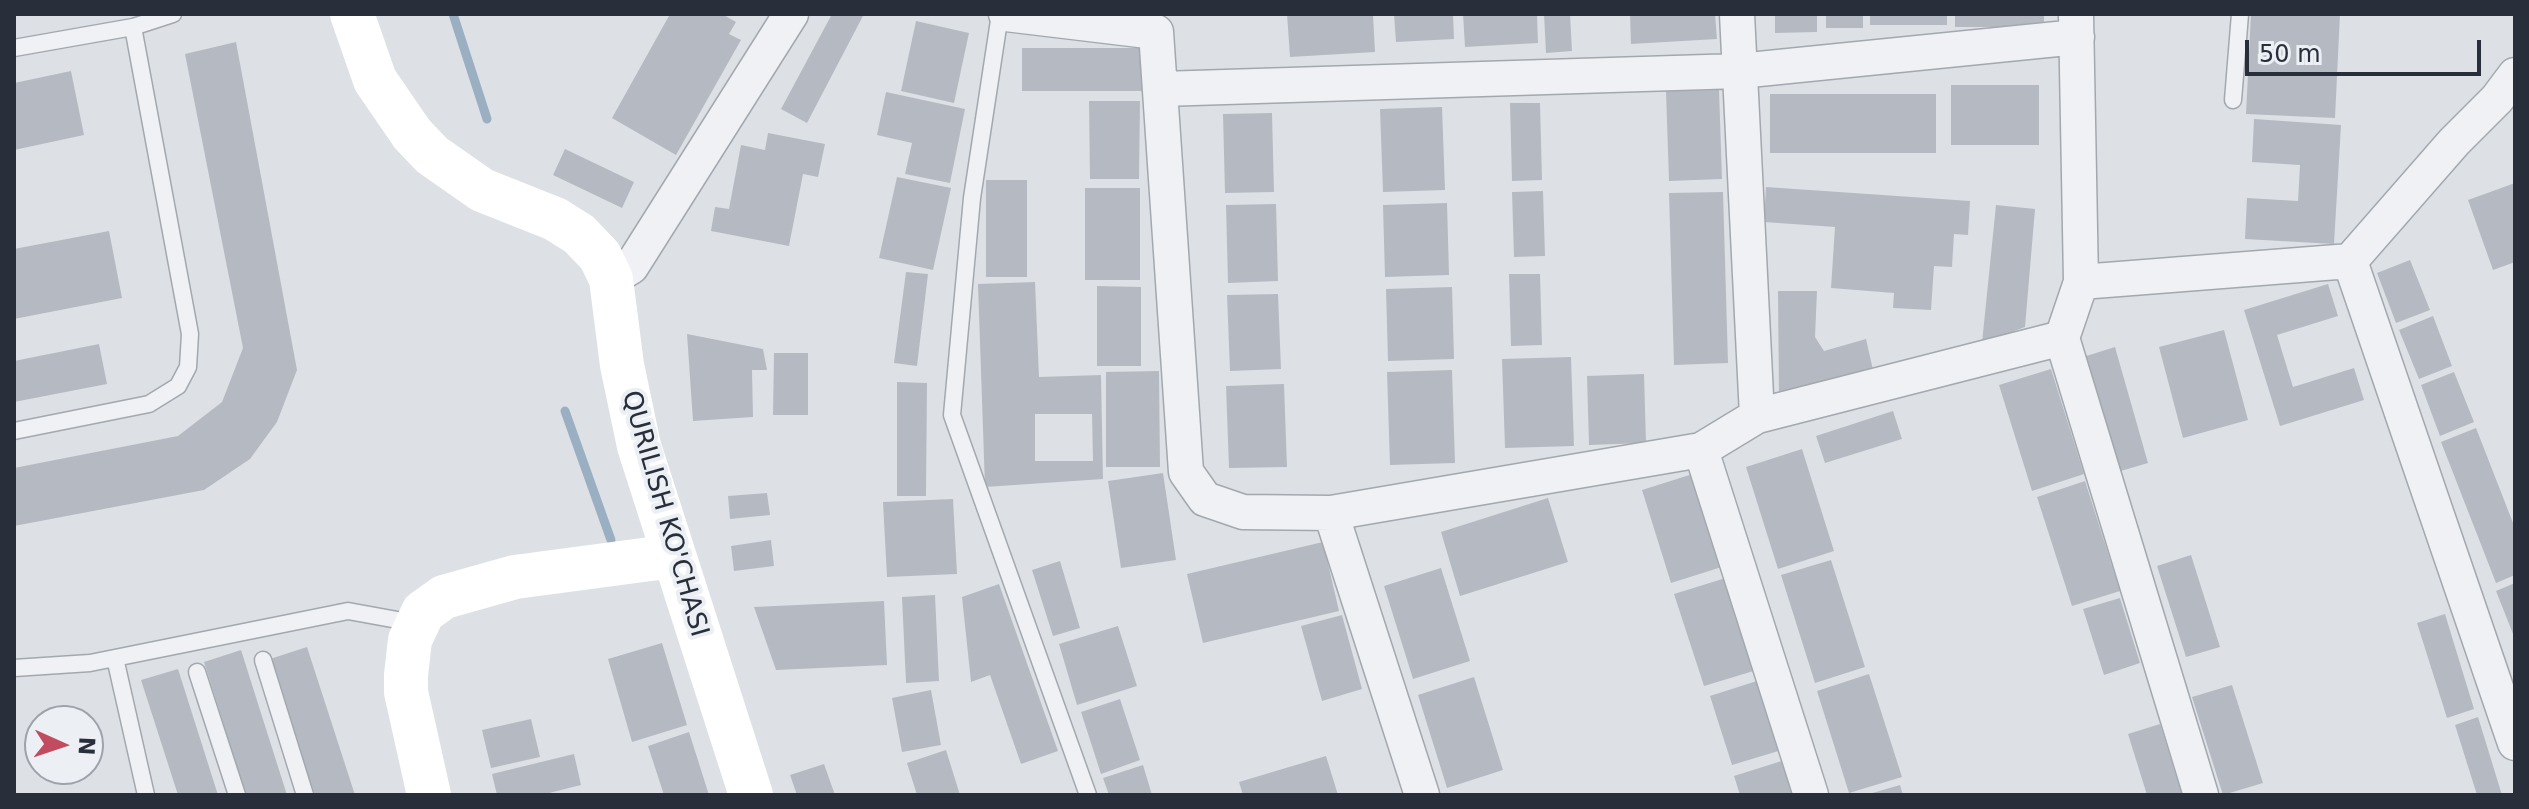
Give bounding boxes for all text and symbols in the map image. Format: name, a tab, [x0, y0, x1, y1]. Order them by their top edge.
scale bar	[2249, 24, 2485, 74]
text: 50 m	[2259, 40, 2321, 68]
street label: QURILISH KO'CHASI	[614, 387, 714, 641]
north arrow	[24, 705, 104, 785]
text: N	[74, 736, 99, 756]

